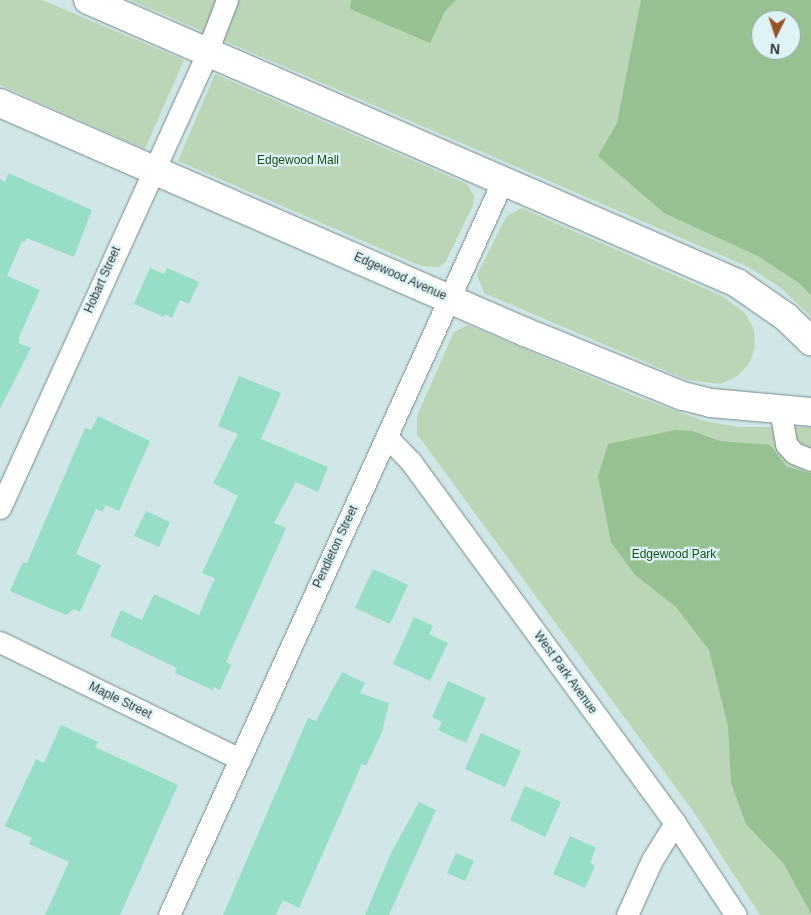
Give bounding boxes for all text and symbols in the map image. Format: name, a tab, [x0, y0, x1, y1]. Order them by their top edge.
north arrow	[751, 10, 801, 60]
text: N	[769, 41, 781, 57]
park label: Edgewood Mall	[257, 154, 339, 168]
street label: Hobart Street	[82, 244, 124, 316]
street label: Edgewood Avenue	[351, 250, 449, 304]
street label: Pendleton Street	[311, 503, 361, 591]
park label: Edgewood Park	[632, 548, 716, 562]
street label: West Park Avenue	[530, 629, 600, 717]
street label: Maple Street	[86, 680, 154, 722]

